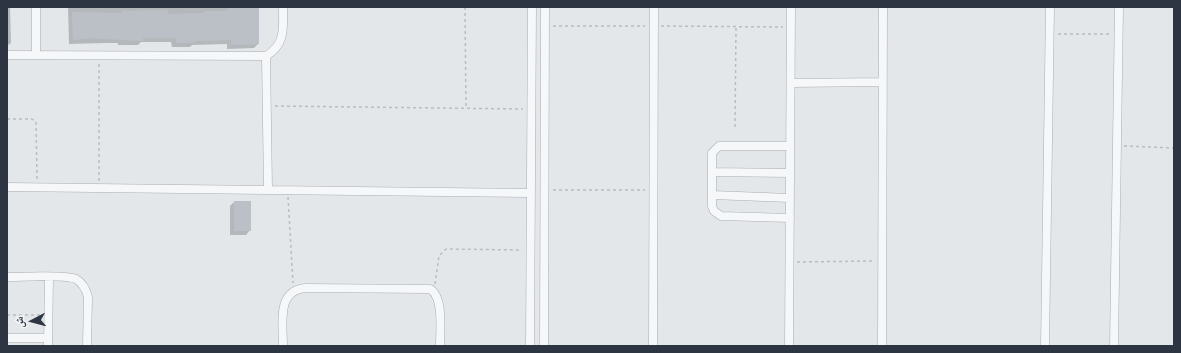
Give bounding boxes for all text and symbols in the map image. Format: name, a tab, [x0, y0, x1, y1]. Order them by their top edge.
north arrow	[12, 301, 52, 341]
text: ش	[12, 316, 28, 329]

